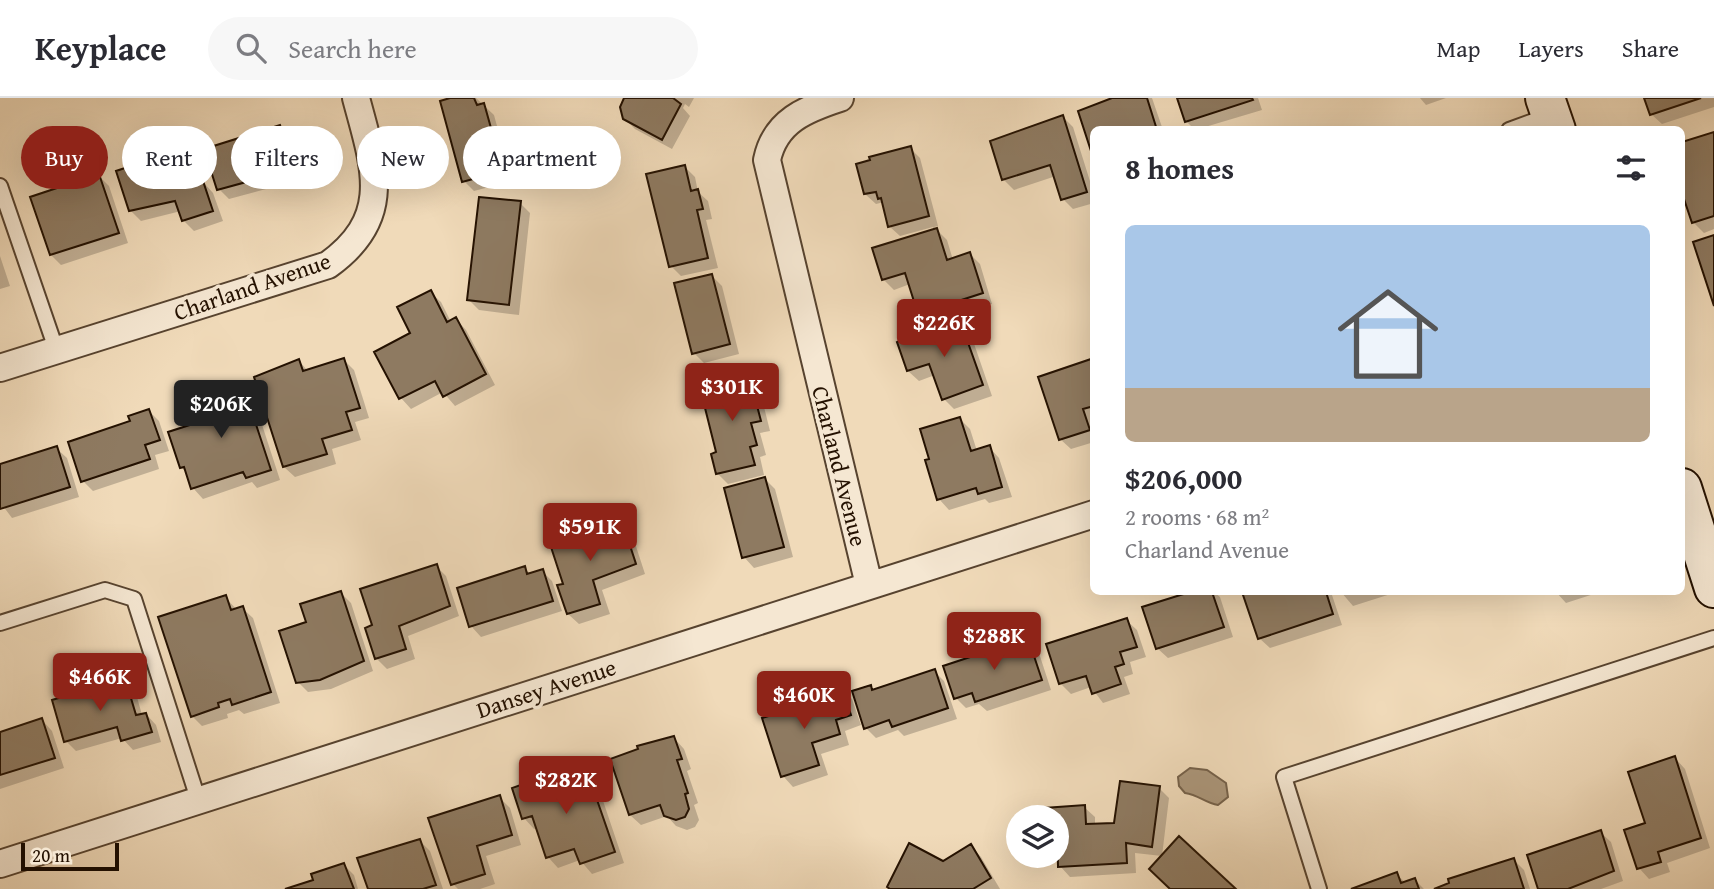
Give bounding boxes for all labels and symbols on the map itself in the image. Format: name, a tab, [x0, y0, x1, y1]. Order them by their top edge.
street label: Charland Avenue	[169, 244, 335, 328]
pin: $226K	[895, 300, 993, 359]
pin: $301K	[683, 364, 781, 423]
pin: $206K	[172, 380, 270, 440]
street label: Charland Avenue	[804, 382, 876, 550]
pin: $591K	[541, 504, 639, 563]
pin: $288K	[945, 612, 1043, 672]
street label: Dansey Avenue	[472, 650, 620, 726]
pin: $466K	[51, 654, 149, 713]
pin: $460K	[755, 672, 853, 731]
pin: $282K	[517, 756, 615, 816]
scale bar	[21, 840, 119, 872]

